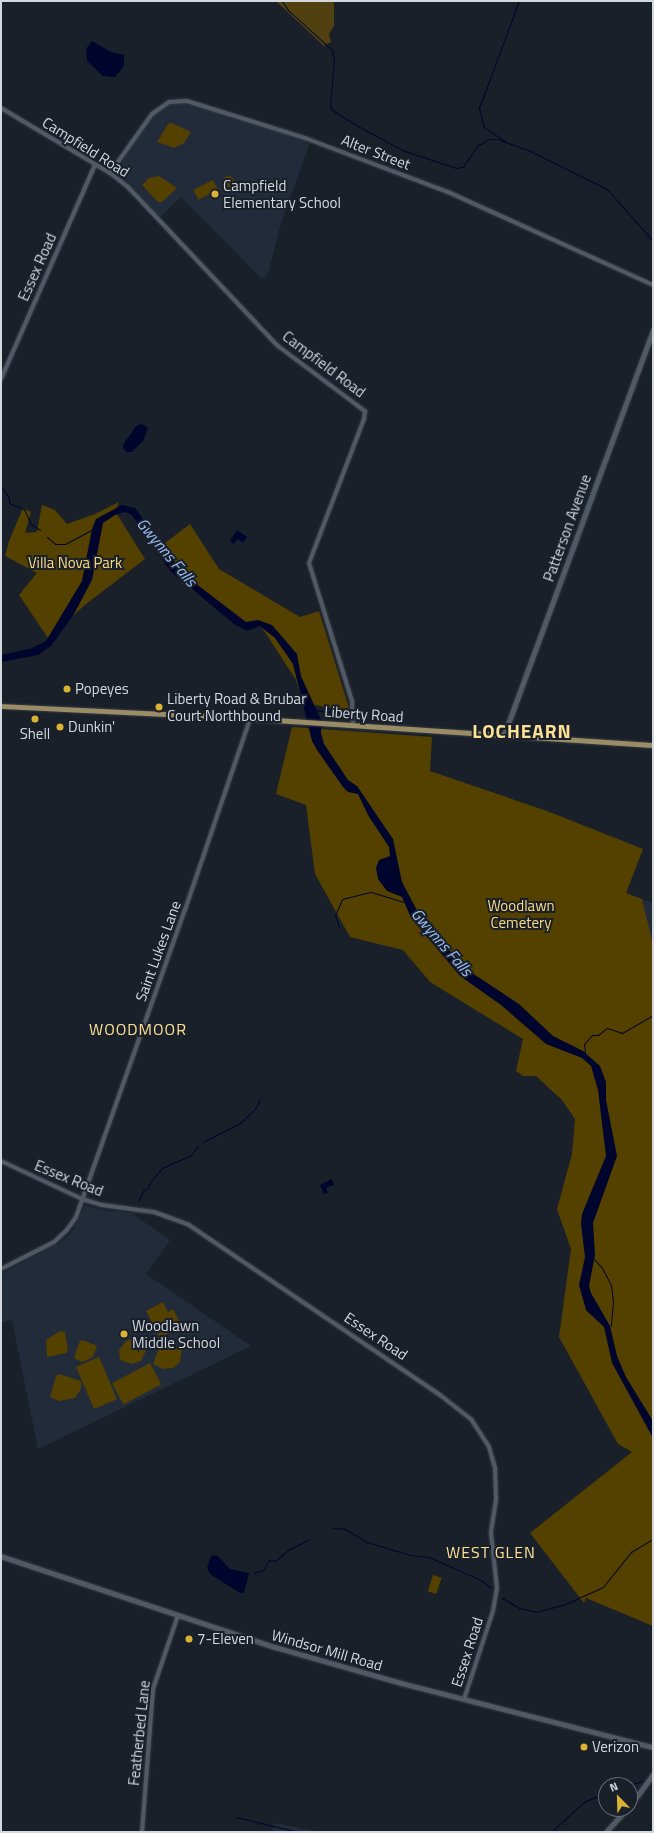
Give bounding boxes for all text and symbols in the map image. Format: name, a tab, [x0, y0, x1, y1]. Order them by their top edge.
street label: Campfield Road	[39, 113, 133, 181]
street label: Alter Street	[339, 131, 413, 173]
place label: Campfield Elementary School	[223, 176, 341, 211]
marker: Campfield Elementary School	[210, 189, 220, 199]
street label: Essex Road	[14, 230, 60, 304]
street label: Campfield Road	[279, 327, 369, 401]
street label: Patterson Avenue	[539, 472, 595, 584]
water label: Gwynns Falls	[133, 514, 201, 590]
park label: Villa Nova Park	[28, 554, 122, 572]
place label: Popeyes	[75, 680, 129, 698]
marker: Popeyes	[62, 684, 72, 694]
place label: Liberty Road & Brubar Court Northbound	[167, 689, 306, 724]
marker: Liberty Road & Brubar Court Northbound	[154, 702, 164, 712]
street label: Liberty Road	[324, 702, 404, 726]
marker: Shell	[30, 714, 40, 724]
place label: Dunkin'	[68, 718, 115, 736]
district label: LOCHEARN	[472, 720, 572, 742]
marker: Dunkin'	[55, 722, 65, 732]
place label: Shell	[20, 725, 50, 743]
park label: Woodlawn Cemetery	[487, 896, 555, 931]
street label: Saint Lukes Lane	[131, 898, 185, 1004]
water label: Gwynns Falls	[407, 904, 477, 980]
district label: WOODMOOR	[89, 1019, 187, 1039]
street label: Essex Road	[32, 1156, 106, 1200]
street label: Essex Road	[341, 1308, 411, 1364]
place label: Woodlawn Middle School	[132, 1316, 220, 1351]
marker: Woodlawn Middle School	[119, 1329, 129, 1339]
district label: WEST GLEN	[446, 1542, 536, 1562]
street label: Essex Road	[447, 1615, 487, 1689]
street label: Windsor Mill Road	[269, 1626, 385, 1674]
place label: 7-Eleven	[197, 1630, 254, 1648]
marker: 7-Eleven	[184, 1634, 194, 1644]
street label: Featherbed Lane	[125, 1679, 153, 1787]
place label: Verizon	[592, 1738, 639, 1756]
marker: Verizon	[579, 1742, 589, 1752]
north arrow	[598, 1777, 638, 1817]
text: N	[607, 1778, 620, 1796]

